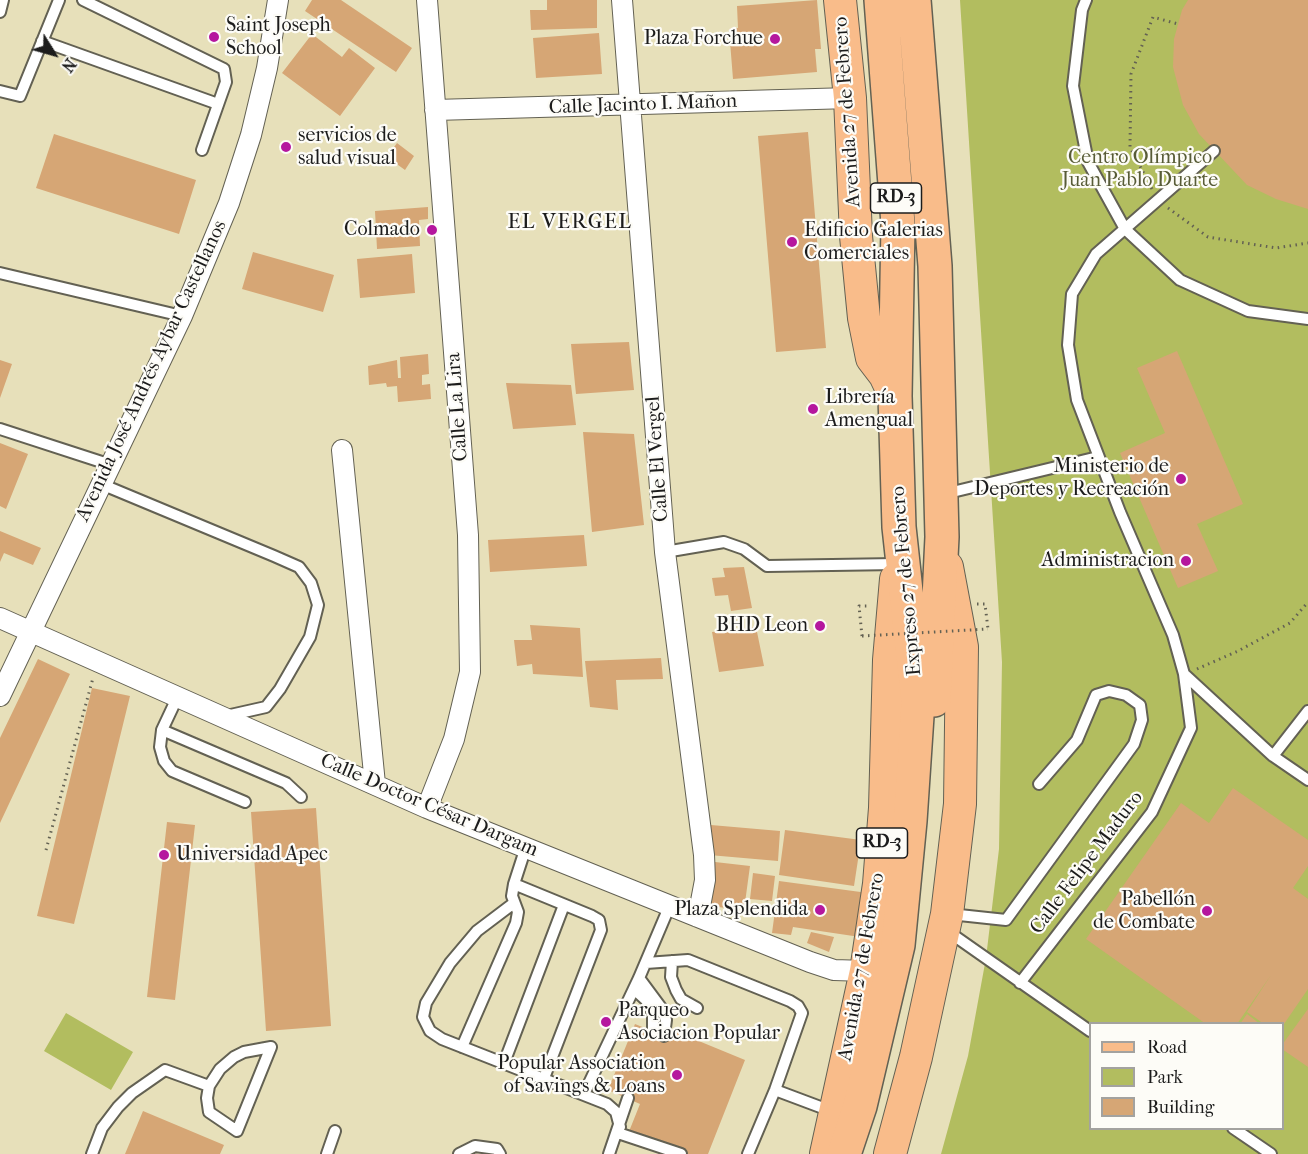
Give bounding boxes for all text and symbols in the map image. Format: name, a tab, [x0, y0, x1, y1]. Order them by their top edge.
place label: Saint Joseph School	[226, 14, 331, 61]
street label: Avenida 27 de Febrero	[829, 16, 867, 208]
north arrow	[24, 24, 84, 84]
place label: Plaza Forchue	[644, 27, 763, 51]
marker: Saint Joseph School	[207, 30, 221, 44]
marker: Plaza Forchue	[768, 32, 782, 46]
text: N	[58, 55, 80, 76]
street label: Calle Jacinto I. Mañon	[548, 90, 738, 120]
place label: servicios de salud visual	[298, 124, 397, 171]
marker: servicios de salud visual	[279, 140, 293, 154]
park label: Centro Olímpico Juan Pablo Duarte	[1062, 146, 1218, 193]
road number: RD-3	[870, 183, 922, 213]
district label: EL VERGEL	[508, 210, 632, 236]
street label: Avenida José Andrés Aybar Castellanos	[71, 217, 233, 525]
place label: Colmado	[344, 218, 420, 242]
place label: Edificio Galerias Comerciales	[804, 219, 943, 266]
marker: Colmado	[425, 223, 439, 237]
marker: Edificio Galerias Comerciales	[785, 235, 799, 249]
street label: Calle La Lira	[442, 352, 474, 462]
place label: Librería Amengual	[825, 386, 913, 433]
street label: Calle El Vergel	[642, 395, 674, 523]
marker: Librería Amengual	[806, 402, 820, 416]
place label: Ministerio de Deportes y Recreación	[974, 455, 1169, 502]
marker: Ministerio de Deportes y Recreación	[1174, 472, 1188, 486]
street label: Expreso 27 de Febrero	[887, 485, 927, 677]
place label: Administracion	[1042, 549, 1174, 573]
marker: Administracion	[1179, 554, 1193, 568]
place label: BHD Leon	[716, 614, 808, 638]
marker: BHD Leon	[813, 619, 827, 633]
street label: Calle Doctor César Dargam	[316, 749, 542, 863]
street label: Calle Felipe Maduro	[1025, 787, 1149, 939]
road number: RD-3	[856, 828, 908, 858]
place label: Universidad Apec	[176, 843, 328, 867]
marker: Universidad Apec	[157, 848, 171, 862]
street label: Avenida 27 de Febrero	[834, 871, 890, 1063]
place label: Pabellón de Combate	[1093, 888, 1195, 935]
place label: Plaza Splendida	[674, 898, 808, 922]
marker: Plaza Splendida	[813, 903, 827, 917]
marker: Pabellón de Combate	[1200, 904, 1214, 918]
place label: Parqueo Asociacion Popular	[618, 999, 780, 1046]
marker: Parqueo Asociacion Popular	[599, 1015, 613, 1029]
legend	[1089, 1022, 1284, 1130]
text: Road	[1147, 1037, 1187, 1058]
place label: Popular Association of Savings & Loans	[497, 1052, 665, 1099]
text: Park	[1147, 1067, 1183, 1088]
marker: Popular Association of Savings & Loans	[670, 1068, 684, 1082]
text: Building	[1147, 1097, 1214, 1118]

